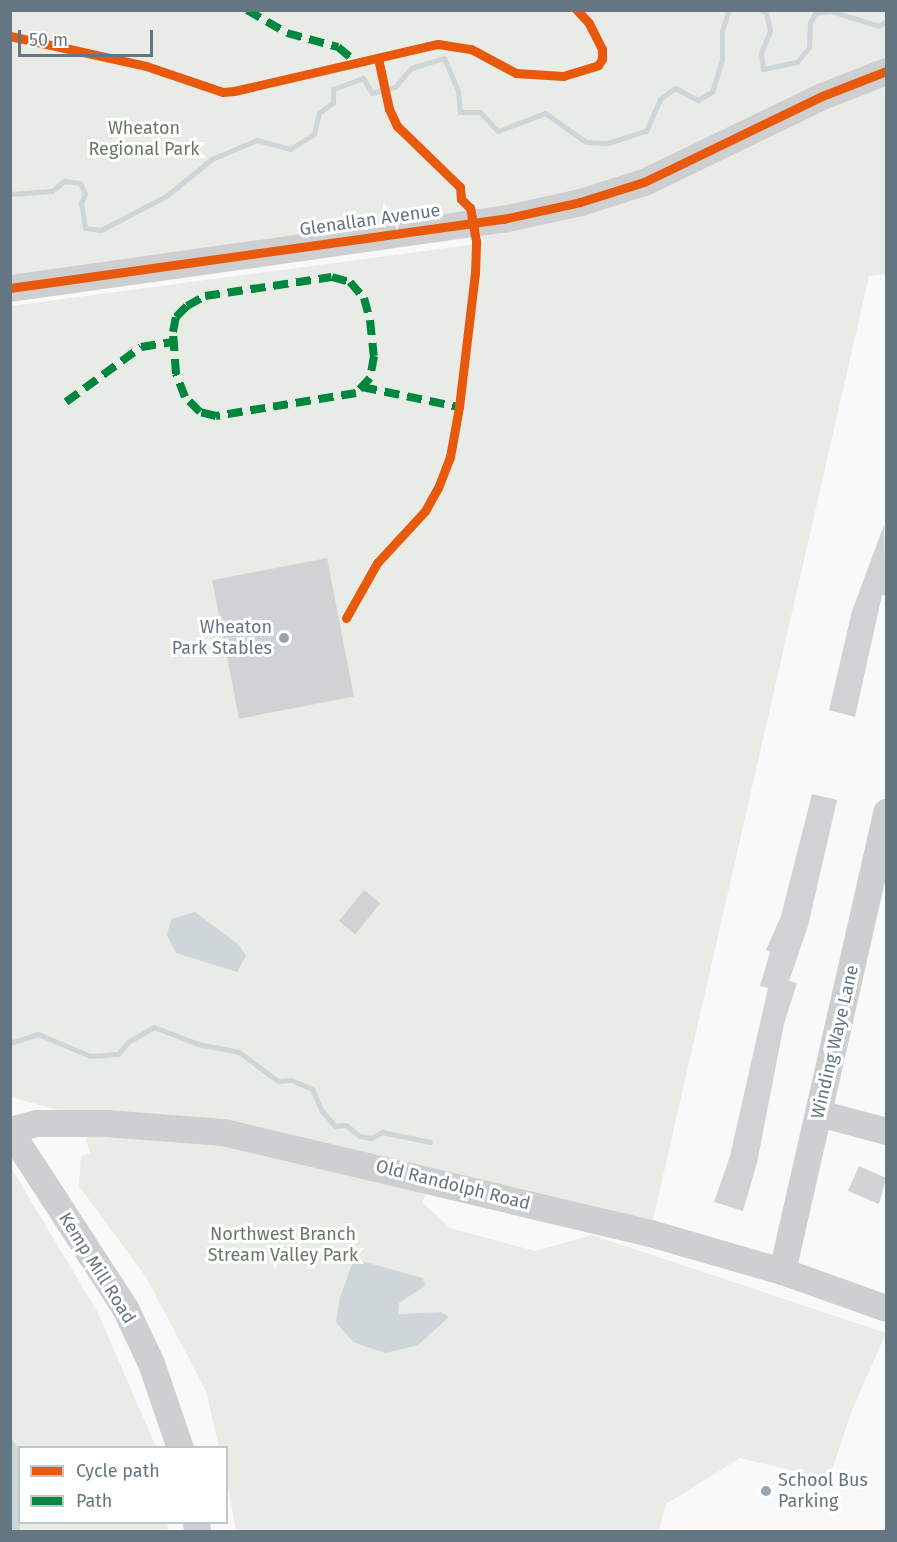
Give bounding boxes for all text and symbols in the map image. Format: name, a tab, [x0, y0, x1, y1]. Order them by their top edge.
scale bar	[21, 18, 156, 56]
text: 50 m	[29, 29, 68, 51]
park label: Wheaton Regional Park	[88, 118, 200, 160]
street label: Glenallan Avenue	[298, 199, 442, 241]
place label: Wheaton Park Stables	[172, 617, 272, 660]
marker: Wheaton Park Stables	[277, 631, 291, 645]
street label: Winding Waye Lane	[807, 963, 863, 1121]
street label: Old Randolph Road	[374, 1155, 532, 1215]
street label: Kemp Mill Road	[54, 1208, 140, 1328]
park label: Northwest Branch Stream Valley Park	[208, 1224, 358, 1266]
legend	[18, 1446, 228, 1524]
text: Cycle path	[76, 1460, 160, 1482]
place label: School Bus Parking	[778, 1470, 868, 1512]
marker: School Bus Parking	[759, 1484, 773, 1498]
text: Path	[76, 1490, 112, 1512]

